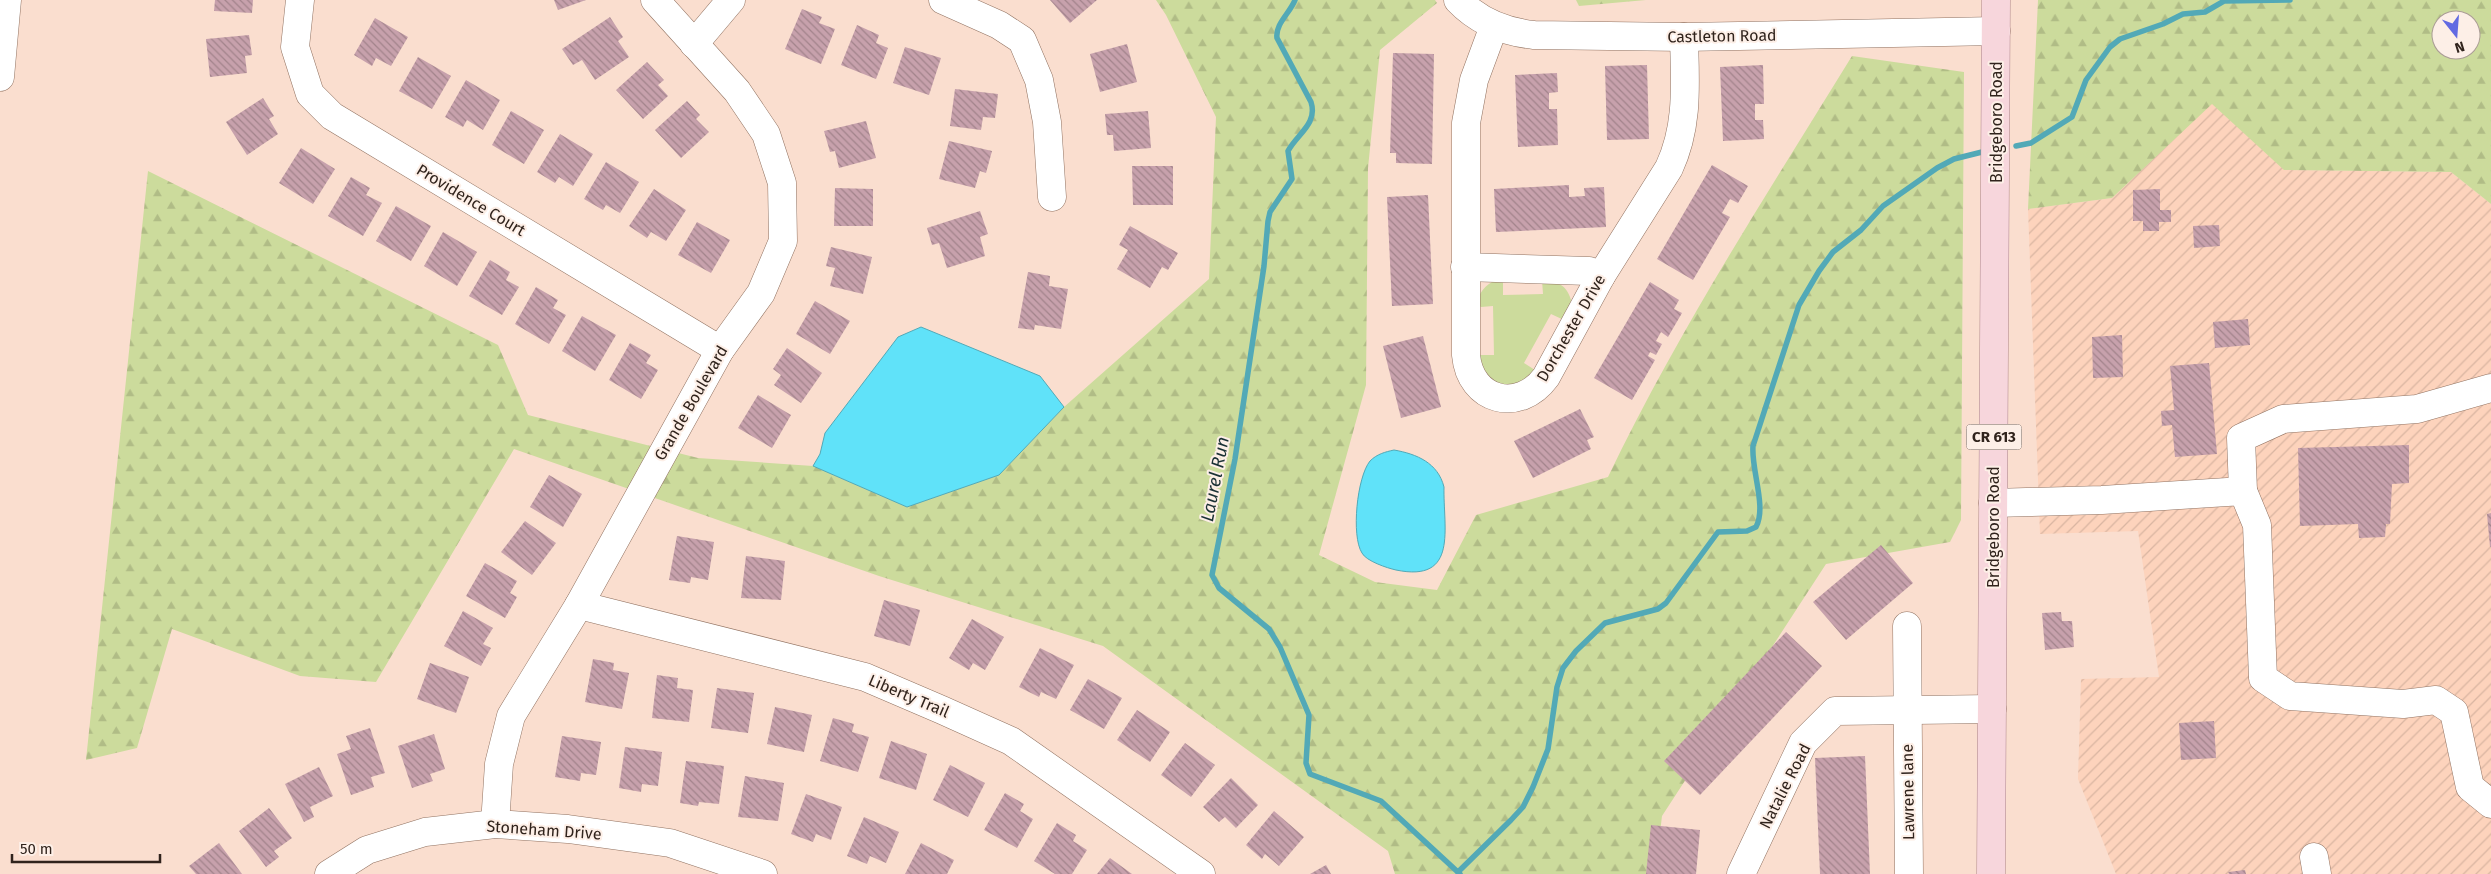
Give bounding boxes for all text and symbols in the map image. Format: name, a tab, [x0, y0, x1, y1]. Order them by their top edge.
north arrow	[2431, 10, 2481, 60]
street label: Castleton Road	[1667, 26, 1777, 46]
text: N	[2453, 37, 2467, 56]
street label: Bridgeboro Road	[1987, 61, 2006, 183]
street label: Providence Court	[413, 160, 529, 240]
street label: Dorchester Drive	[1533, 271, 1609, 385]
street label: Grande Boulevard	[650, 342, 732, 464]
road number: CR 613	[1966, 424, 2022, 450]
water label: Laurel Run	[1196, 435, 1234, 523]
street label: Bridgeboro Road	[1984, 466, 2003, 588]
street label: Liberty Trail	[866, 670, 953, 722]
street label: Natalie Road	[1755, 740, 1815, 832]
street label: Lawrene lane	[1898, 744, 1918, 840]
street label: Stoneham Drive	[486, 817, 602, 843]
scale bar	[12, 832, 160, 864]
text: 50 m	[20, 840, 53, 858]

